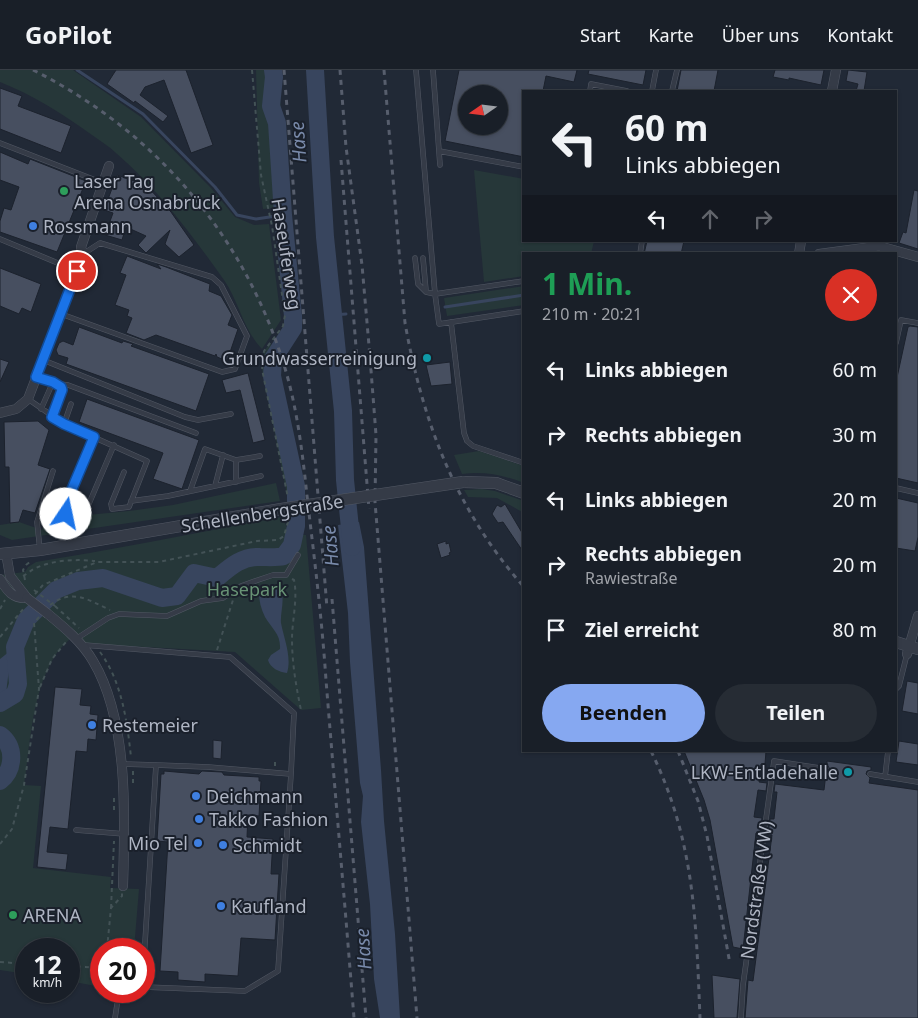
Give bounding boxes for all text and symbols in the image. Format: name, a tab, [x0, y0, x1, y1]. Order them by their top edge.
text: GoPilot	[25, 18, 112, 51]
text: Start	[580, 23, 620, 47]
text: Karte	[648, 23, 694, 47]
text: Über uns	[722, 23, 799, 47]
text: Kontakt	[827, 23, 893, 47]
north arrow	[458, 85, 508, 135]
map controls	[458, 85, 508, 135]
text: 60 m	[625, 104, 708, 151]
icon: left	[542, 110, 607, 175]
water label: Hase	[284, 120, 312, 164]
text: Links abbiegen	[625, 149, 781, 179]
place label: Laser Tag Arena Osnabrück	[74, 169, 221, 214]
marker: Laser Tag Arena Osnabrück	[58, 185, 70, 197]
street label: Haseuferweg	[266, 197, 308, 311]
icon: left	[643, 205, 671, 233]
icon: ahead	[696, 205, 724, 233]
icon: right	[749, 205, 777, 233]
place label: Rossmann	[43, 214, 132, 238]
marker: Rossmann	[27, 220, 39, 232]
pin	[56, 250, 98, 292]
icon: arrive	[63, 257, 91, 285]
text: 1 Min.	[542, 263, 632, 304]
button: close	[825, 269, 877, 321]
text: 210 m · 20:21	[542, 303, 642, 325]
place label: Grundwasserreinigung	[222, 346, 417, 370]
marker: Grundwasserreinigung	[421, 352, 433, 364]
icon: left	[542, 356, 570, 384]
text: Links abbiegen	[585, 357, 728, 383]
text: 60 m	[833, 357, 877, 383]
icon: right	[542, 421, 570, 449]
text: Rechts abbiegen	[585, 422, 742, 448]
text: 30 m	[833, 422, 877, 448]
icon: left	[542, 486, 570, 514]
position arrow	[39, 487, 91, 539]
text: Links abbiegen	[585, 487, 728, 513]
text: 20 m	[833, 487, 877, 513]
street label: Schellenbergstraße	[179, 488, 345, 538]
water label: Hase	[315, 524, 345, 568]
text: Rechts abbiegen	[585, 541, 742, 567]
icon: right	[542, 551, 570, 579]
text: 20 m	[833, 552, 877, 578]
text: Rawiestraße	[585, 567, 677, 589]
park label: Hasepark	[207, 577, 288, 601]
icon: arrive	[542, 616, 570, 644]
text: Ziel erreicht	[585, 617, 699, 643]
text: 80 m	[833, 617, 877, 643]
button: Beenden	[542, 684, 705, 742]
button: Teilen	[715, 684, 877, 742]
place label: Restemeier	[102, 713, 198, 737]
marker: Restemeier	[86, 719, 98, 731]
place label: LKW-Entladehalle	[691, 760, 838, 784]
marker: LKW-Entladehalle	[842, 766, 854, 778]
place label: Deichmann	[206, 784, 303, 808]
marker: Deichmann	[190, 790, 202, 802]
place label: Takko Fashion	[209, 807, 328, 831]
marker: Takko Fashion	[193, 813, 205, 825]
street label: Nordstraße (VW)	[734, 819, 778, 961]
place label: Mio Tel	[128, 831, 188, 855]
place label: Schmidt	[233, 833, 302, 857]
marker: Mio Tel	[192, 837, 204, 849]
marker: Schmidt	[217, 839, 229, 851]
place label: Kaufland	[231, 894, 307, 918]
marker: Kaufland	[215, 900, 227, 912]
place label: ARENA	[23, 903, 81, 927]
marker: ARENA	[7, 909, 19, 921]
water label: Hase	[349, 927, 377, 971]
speed limit sign: 20	[90, 938, 155, 1003]
text: 12	[33, 947, 62, 981]
text: km/h	[33, 974, 62, 991]

